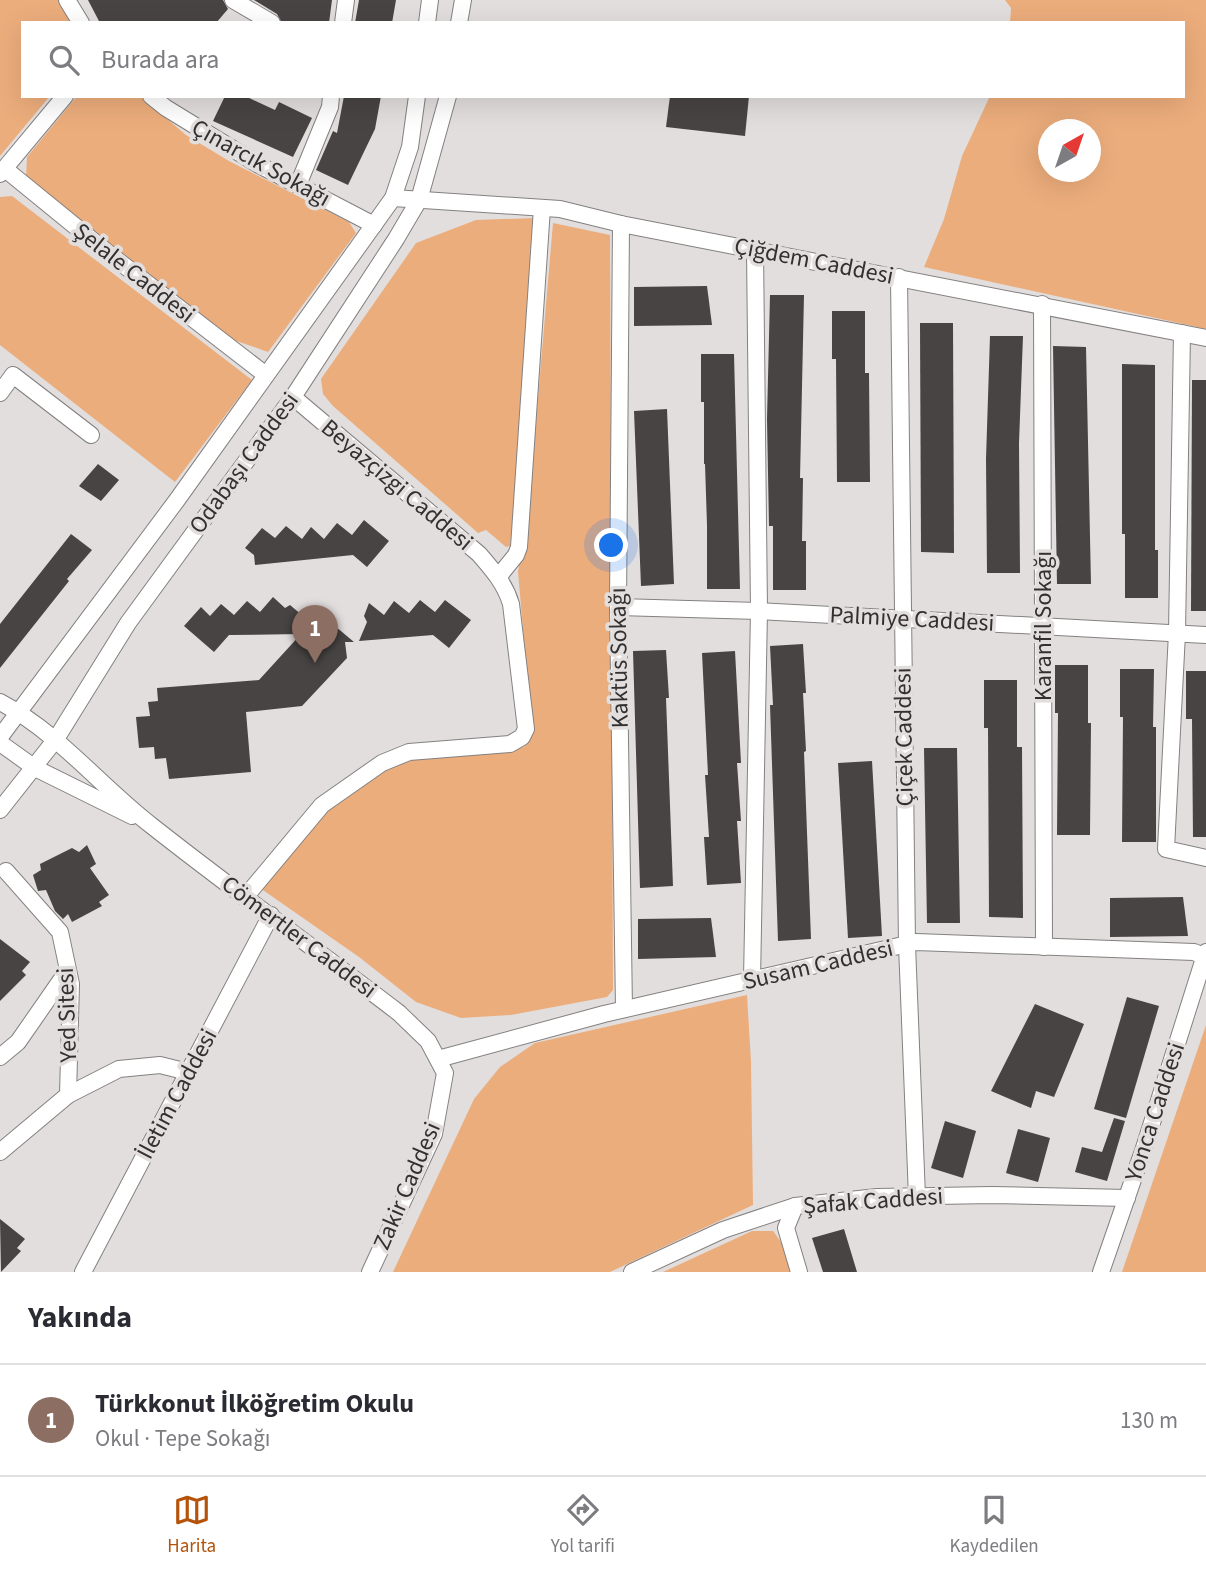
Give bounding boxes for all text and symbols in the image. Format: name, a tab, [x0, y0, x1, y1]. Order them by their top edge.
search box	[21, 21, 1185, 98]
icon: search	[45, 41, 83, 79]
text: Burada ara	[101, 41, 219, 78]
street label: Çınarcık Sokağı	[185, 110, 337, 216]
north arrow	[1038, 119, 1101, 182]
street label: Şelale Caddesi	[66, 214, 202, 332]
street label: Çiğdem Caddesi	[731, 228, 897, 294]
street label: Odabaşı Caddesi	[181, 385, 307, 541]
street label: Beyazçizgi Caddesi	[313, 411, 481, 559]
your location	[594, 528, 628, 562]
street label: Karanfil Sokağı	[1026, 551, 1061, 701]
street label: Kaktüs Sokağı	[600, 587, 638, 729]
street label: Palmiye Caddesi	[829, 597, 995, 641]
pin: 1	[292, 605, 338, 663]
street label: Çiçek Caddesi	[885, 667, 923, 807]
street label: Cömertler Caddesi	[214, 867, 384, 1007]
street label: Susam Caddesi	[740, 931, 896, 999]
street label: Yed Sitesi	[48, 967, 86, 1064]
street label: İletim Caddesi	[128, 1023, 226, 1165]
street label: Yonca Caddesi	[1116, 1038, 1194, 1187]
street label: Zakir Caddesi	[364, 1117, 450, 1255]
street label: Şafak Caddesi	[802, 1179, 944, 1223]
text: Yakında	[28, 1296, 132, 1339]
text: Türkkonut İlköğretim Okulu	[95, 1385, 414, 1422]
text: 1	[45, 1404, 57, 1437]
text: 130 m	[1120, 1404, 1178, 1437]
text: Okul · Tepe Sokağı	[95, 1422, 270, 1455]
tab: Harita	[167, 1491, 216, 1560]
tab: Yol tarifi	[551, 1491, 615, 1560]
tab: Kaydedilen	[949, 1491, 1039, 1560]

